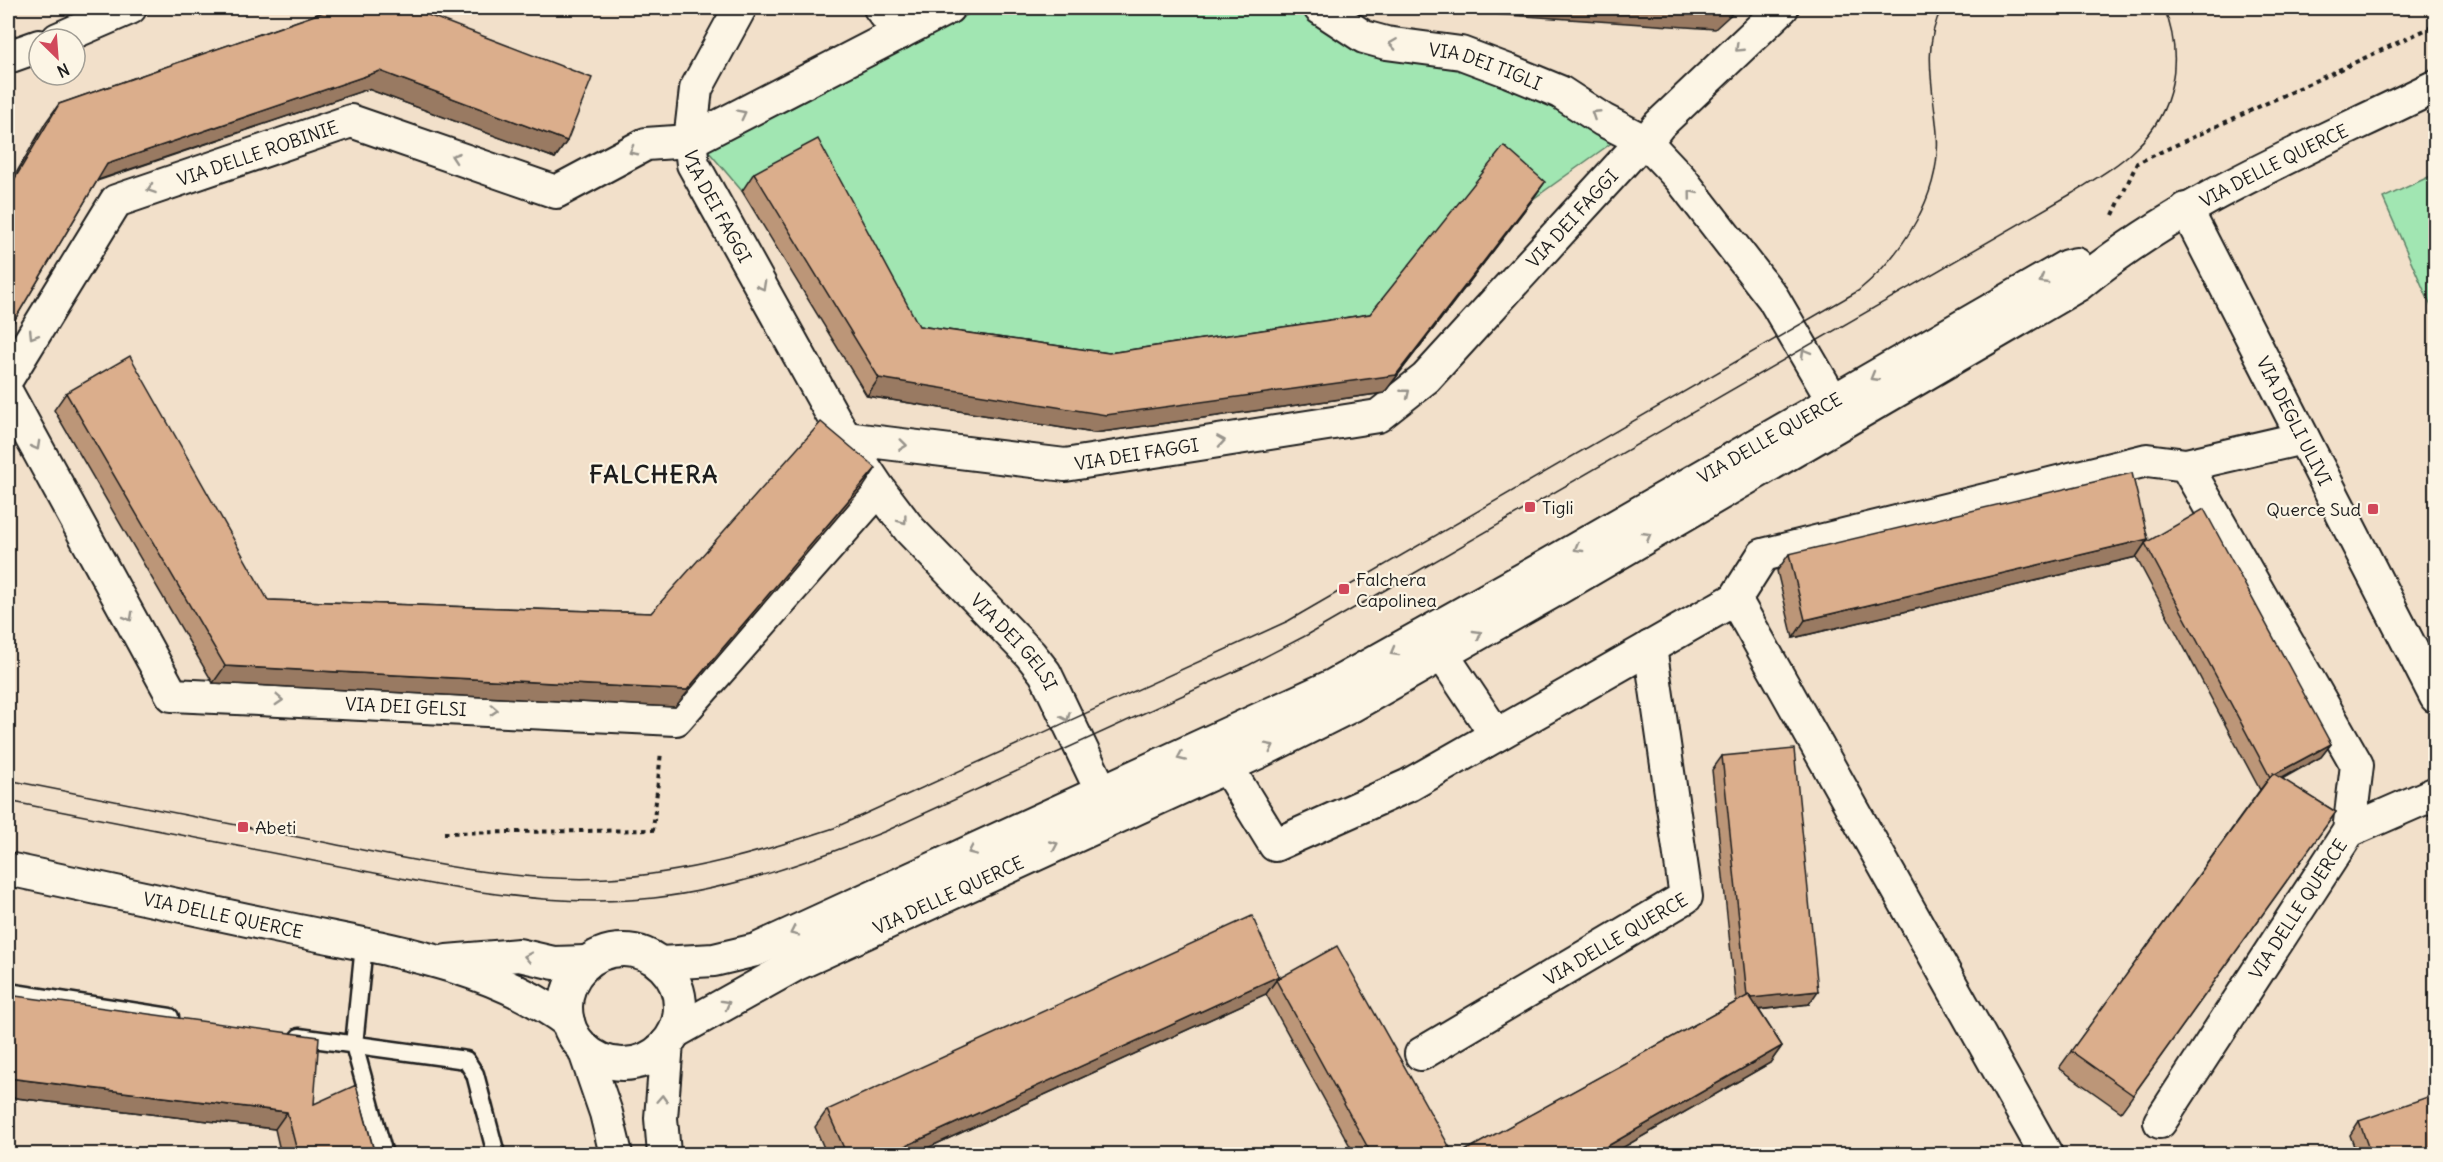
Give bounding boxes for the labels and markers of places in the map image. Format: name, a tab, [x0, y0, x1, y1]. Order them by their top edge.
place label: Tigli	[1542, 496, 1574, 519]
place label: Querce Sud	[2266, 498, 2361, 521]
marker: Tigli	[1523, 500, 1537, 514]
marker: Querce Sud	[2366, 502, 2380, 516]
place label: Falchera Capolinea	[1356, 568, 1437, 612]
marker: Falchera Capolinea	[1337, 582, 1351, 596]
place label: Abeti	[255, 816, 296, 839]
marker: Abeti	[236, 820, 250, 834]

